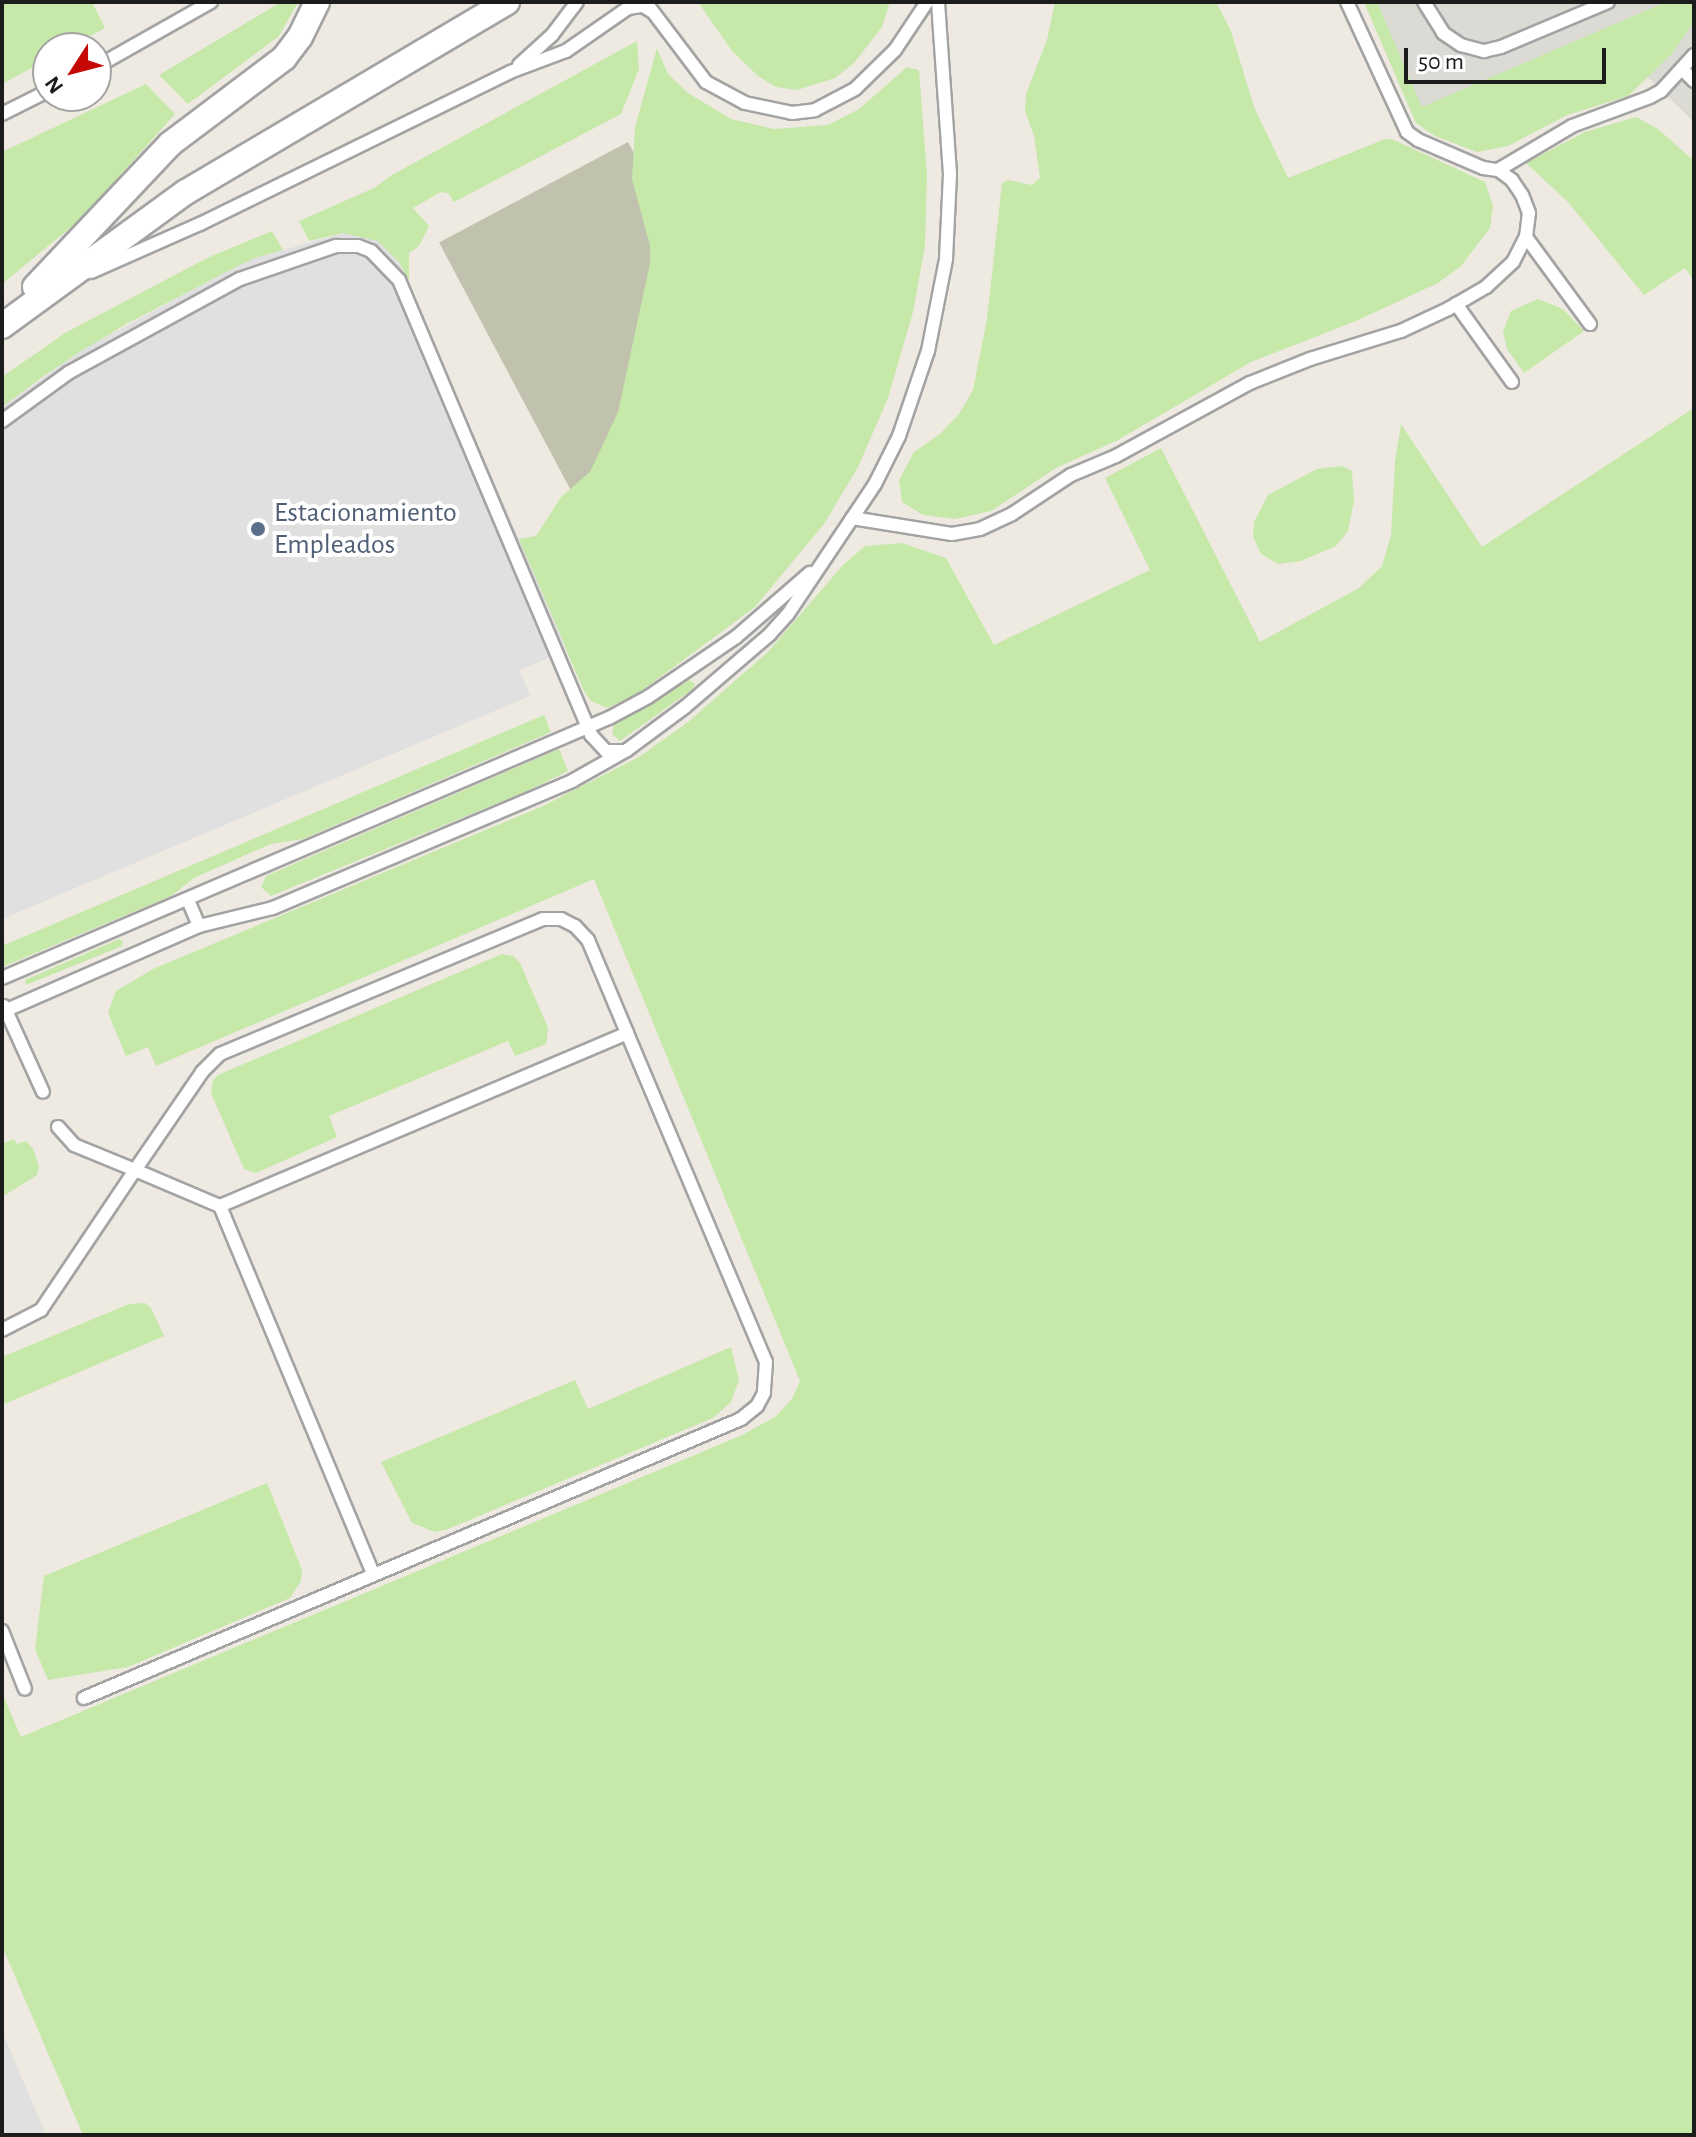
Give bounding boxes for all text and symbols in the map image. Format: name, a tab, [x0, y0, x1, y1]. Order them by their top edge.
north arrow	[32, 32, 112, 112]
scale bar	[1408, 32, 1610, 82]
text: 50 m	[1418, 50, 1464, 74]
text: N	[41, 72, 68, 98]
place label: Estacionamiento Empleados	[274, 496, 457, 562]
marker: Estacionamiento Empleados	[249, 520, 267, 538]

